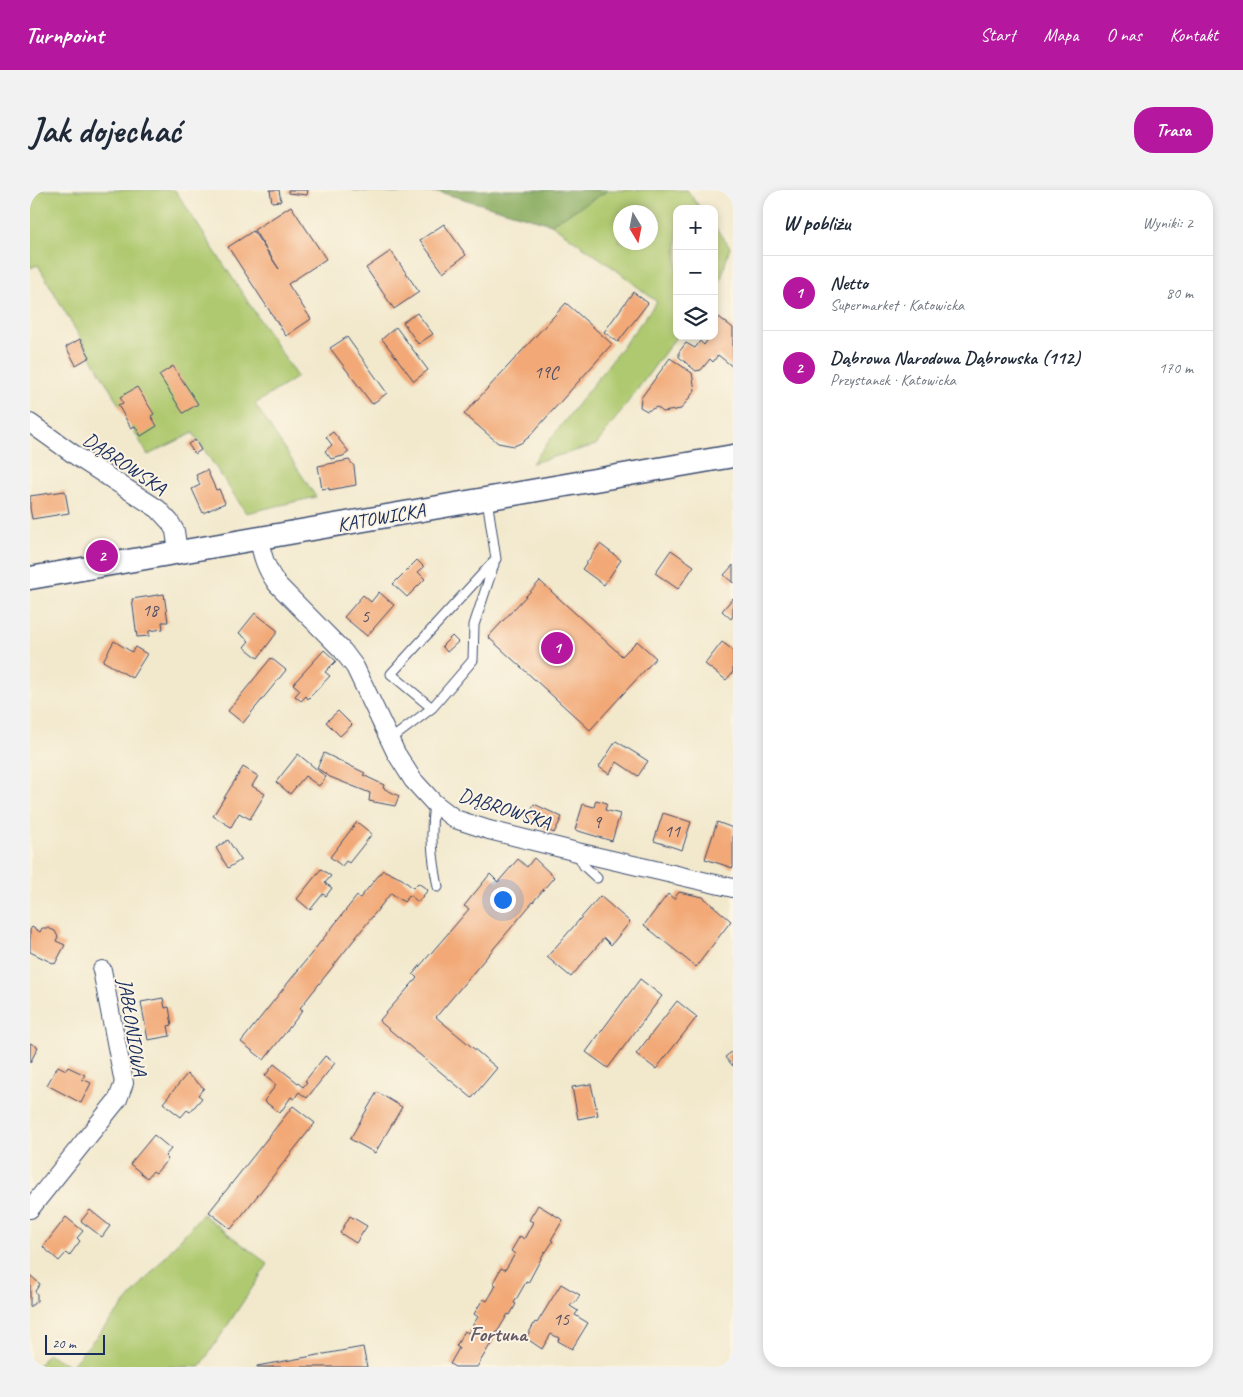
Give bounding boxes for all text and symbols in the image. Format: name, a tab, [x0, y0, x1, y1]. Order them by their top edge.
text: Turnpoint	[25, 20, 104, 50]
text: Start	[980, 24, 1016, 46]
text: Mapa	[1044, 24, 1078, 46]
text: O nas	[1106, 24, 1142, 46]
text: Kontakt	[1170, 24, 1218, 46]
button: Trasa	[1134, 107, 1213, 153]
text: Jak dojechać	[30, 108, 181, 153]
north arrow	[613, 205, 658, 250]
map controls	[673, 205, 718, 340]
button: +	[673, 205, 718, 250]
text: W pobliżu	[783, 210, 850, 236]
text: Wyniki: 2	[1142, 213, 1193, 233]
button: −	[673, 250, 718, 295]
text: Netto	[830, 271, 868, 295]
text: 1	[795, 283, 803, 303]
text: 80 m	[1166, 283, 1193, 303]
button: layers	[673, 295, 718, 340]
text: Supermarket · Katowicka	[830, 295, 964, 315]
text: Dąbrowa Narodowa Dąbrowska (112)	[830, 346, 1080, 370]
text: 2	[795, 358, 803, 378]
text: 170 m	[1159, 358, 1193, 378]
house number: 19C	[534, 361, 561, 383]
text: Przystanek · Katowicka	[830, 370, 956, 390]
street label: DĄBROWSKA	[78, 426, 172, 501]
street label: KATOWICKA	[335, 497, 428, 538]
pin: 2	[86, 537, 118, 575]
house number: 18	[142, 599, 160, 621]
house number: 5	[361, 605, 370, 627]
pin: 1	[541, 629, 573, 667]
street label: DĄBROWSKA	[456, 782, 555, 835]
house number: 9	[593, 811, 603, 833]
house number: 11	[664, 820, 681, 842]
your location	[490, 887, 516, 913]
street label: JABŁONIOWA	[112, 975, 153, 1079]
house number: 15	[553, 1308, 570, 1330]
district label: Fortuna	[469, 1321, 529, 1347]
scale bar	[45, 1332, 105, 1355]
text: 20 m	[52, 1335, 76, 1352]

